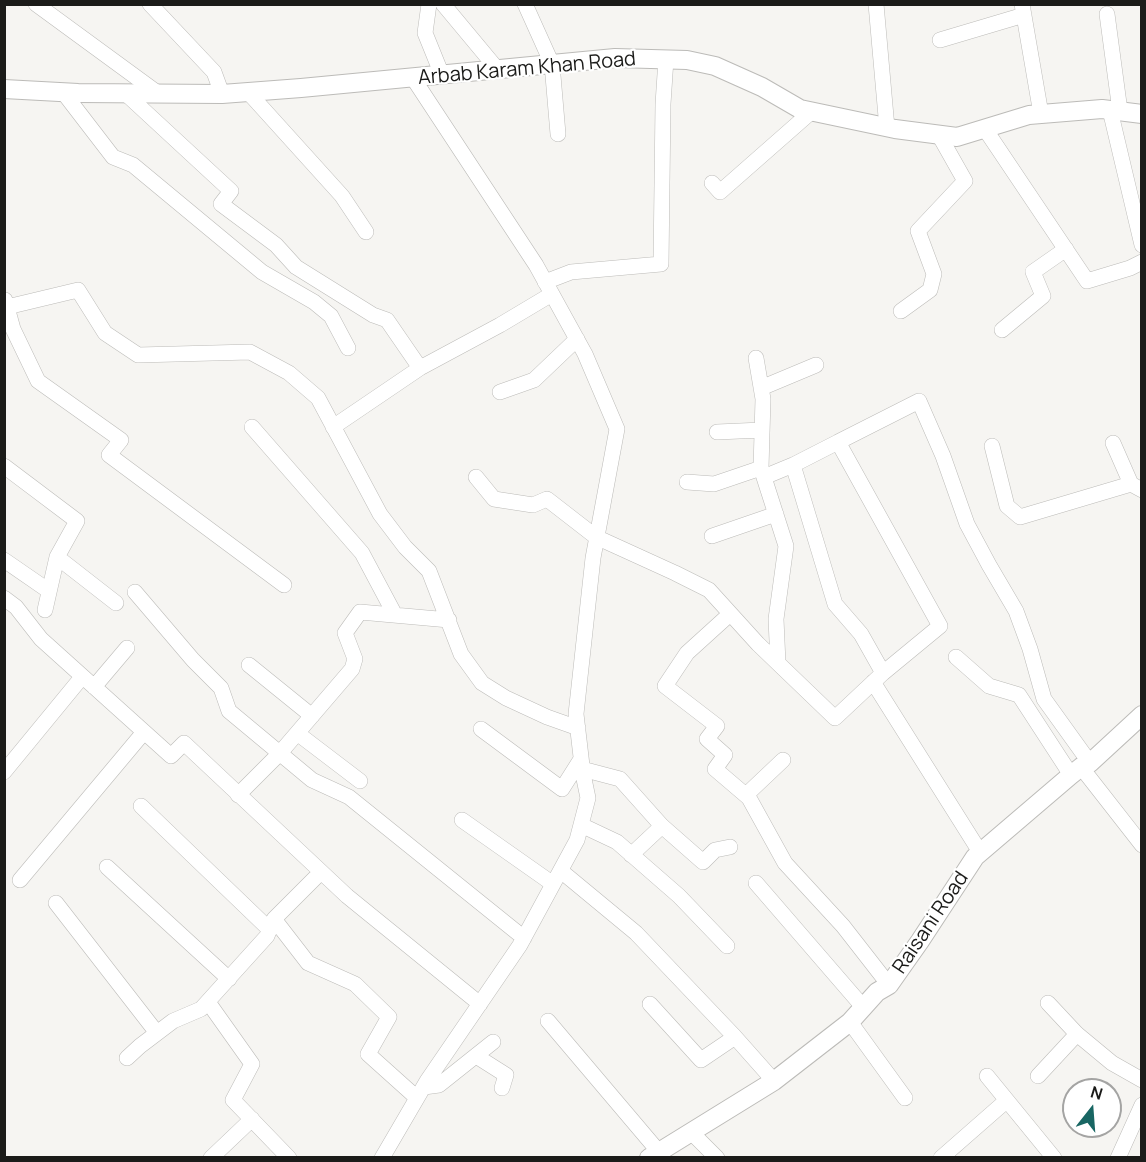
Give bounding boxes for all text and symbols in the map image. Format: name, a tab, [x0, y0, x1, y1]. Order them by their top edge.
street label: Arbab Karam Khan Road	[417, 48, 637, 90]
street label: Raisani Road	[888, 867, 974, 979]
north arrow	[1062, 1078, 1122, 1138]
text: N	[1088, 1080, 1105, 1105]

